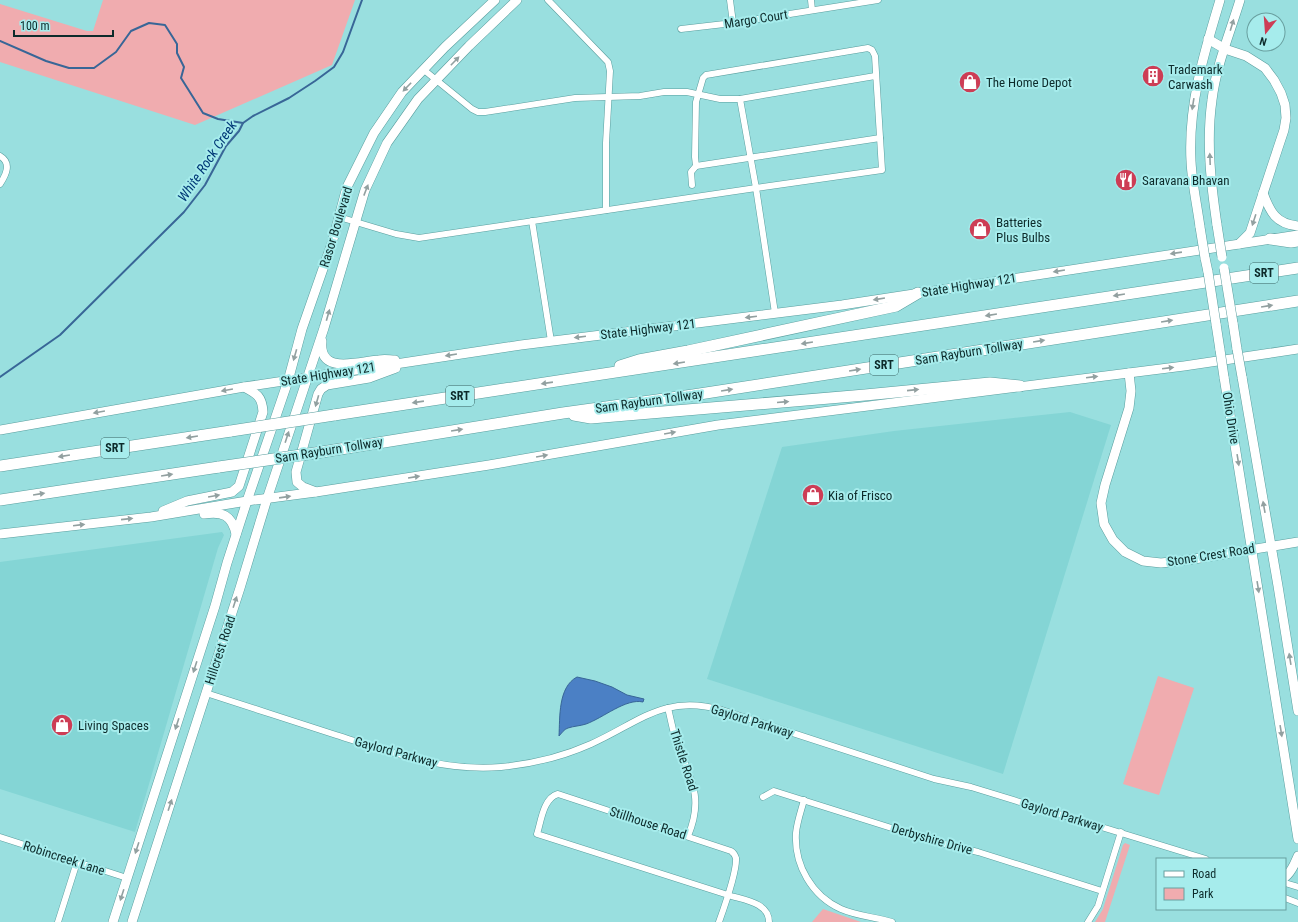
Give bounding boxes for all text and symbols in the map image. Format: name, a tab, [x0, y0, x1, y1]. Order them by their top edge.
street label: Margo Court	[723, 7, 789, 31]
scale bar	[14, 12, 113, 38]
north arrow	[1246, 12, 1286, 52]
one-way arrow	[1229, 18, 1235, 30]
text: 100 m	[20, 19, 50, 33]
text: N	[1258, 34, 1268, 48]
one-way arrow	[450, 56, 459, 66]
place label: Trademark Carwash	[1168, 62, 1223, 92]
building icon: Trademark Carwash	[1140, 63, 1166, 89]
shop icon: The Home Depot	[957, 69, 983, 95]
place label: The Home Depot	[986, 75, 1072, 90]
one-way arrow	[403, 82, 412, 92]
one-way arrow	[1190, 98, 1196, 110]
water label: White Rock Creek	[174, 117, 240, 204]
one-way arrow	[1206, 153, 1213, 165]
restaurant icon: Saravana Bhavan	[1113, 167, 1139, 193]
place label: Saravana Bhavan	[1142, 173, 1230, 188]
street label: Rasor Boulevard	[317, 185, 355, 269]
one-way arrow	[363, 185, 369, 196]
place label: Batteries Plus Bulbs	[996, 215, 1050, 245]
one-way arrow	[1251, 215, 1257, 227]
shop icon: Batteries Plus Bulbs	[967, 216, 993, 242]
one-way arrow	[1170, 250, 1182, 256]
road number: SRT	[1250, 263, 1278, 283]
one-way arrow	[1053, 268, 1065, 274]
street label: State Highway 121	[921, 270, 1017, 300]
one-way arrow	[1113, 293, 1126, 299]
one-way arrow	[873, 296, 885, 302]
one-way arrow	[1260, 303, 1273, 309]
one-way arrow	[325, 308, 331, 320]
one-way arrow	[985, 312, 997, 318]
one-way arrow	[745, 313, 757, 320]
street label: State Highway 121	[600, 316, 696, 342]
one-way arrow	[1161, 318, 1174, 324]
one-way arrow	[574, 334, 586, 340]
street label: Sam Rayburn Tollway	[914, 336, 1024, 368]
one-way arrow	[1033, 338, 1045, 344]
one-way arrow	[801, 340, 813, 346]
one-way arrow	[292, 349, 298, 361]
one-way arrow	[445, 352, 457, 358]
road number: SRT	[870, 355, 898, 375]
street label: State Highway 121	[280, 359, 376, 389]
one-way arrow	[672, 360, 685, 366]
one-way arrow	[1162, 365, 1174, 371]
one-way arrow	[849, 367, 861, 373]
one-way arrow	[1086, 374, 1098, 381]
one-way arrow	[541, 380, 553, 386]
road number: SRT	[446, 386, 474, 406]
street label: Sam Rayburn Tollway	[594, 386, 704, 416]
one-way arrow	[221, 387, 233, 393]
one-way arrow	[721, 387, 733, 393]
one-way arrow	[907, 387, 919, 394]
street label: Ohio Drive	[1219, 391, 1243, 445]
one-way arrow	[314, 395, 320, 407]
one-way arrow	[777, 398, 789, 405]
one-way arrow	[412, 399, 424, 405]
one-way arrow	[93, 409, 105, 415]
one-way arrow	[451, 427, 463, 433]
one-way arrow	[664, 430, 676, 436]
one-way arrow	[285, 431, 291, 443]
one-way arrow	[186, 434, 198, 440]
street label: Sam Rayburn Tollway	[274, 434, 384, 466]
road number: SRT	[101, 438, 129, 458]
one-way arrow	[58, 453, 70, 459]
one-way arrow	[536, 453, 548, 459]
one-way arrow	[1235, 454, 1241, 467]
one-way arrow	[161, 472, 173, 478]
one-way arrow	[408, 474, 420, 480]
shop icon: Kia of Frisco	[800, 482, 826, 508]
place label: Kia of Frisco	[828, 488, 892, 503]
one-way arrow	[32, 491, 45, 497]
one-way arrow	[208, 493, 220, 499]
one-way arrow	[279, 494, 291, 500]
one-way arrow	[1261, 501, 1267, 513]
one-way arrow	[121, 516, 133, 522]
one-way arrow	[73, 522, 85, 528]
street label: Stone Crest Road	[1166, 541, 1256, 569]
one-way arrow	[1255, 581, 1261, 594]
one-way arrow	[232, 596, 238, 608]
street label: Hillcrest Road	[202, 614, 238, 686]
one-way arrow	[1287, 653, 1293, 665]
one-way arrow	[192, 661, 198, 673]
street label: Gaylord Parkway	[709, 701, 795, 741]
shop icon: Living Spaces	[49, 712, 75, 738]
place label: Living Spaces	[78, 718, 149, 733]
one-way arrow	[174, 719, 180, 731]
one-way arrow	[1278, 725, 1284, 737]
street label: Thistle Road	[667, 727, 701, 793]
street label: Gaylord Parkway	[353, 734, 440, 770]
street label: Gaylord Parkway	[1019, 795, 1105, 835]
one-way arrow	[167, 799, 173, 811]
street label: Stillhouse Road	[608, 804, 688, 842]
street label: Derbyshire Drive	[890, 820, 974, 858]
street label: Robincreek Lane	[21, 838, 107, 878]
one-way arrow	[134, 842, 140, 854]
legend	[1156, 858, 1286, 910]
text: Road	[1192, 867, 1216, 881]
text: Park	[1192, 887, 1214, 901]
one-way arrow	[118, 890, 124, 902]

